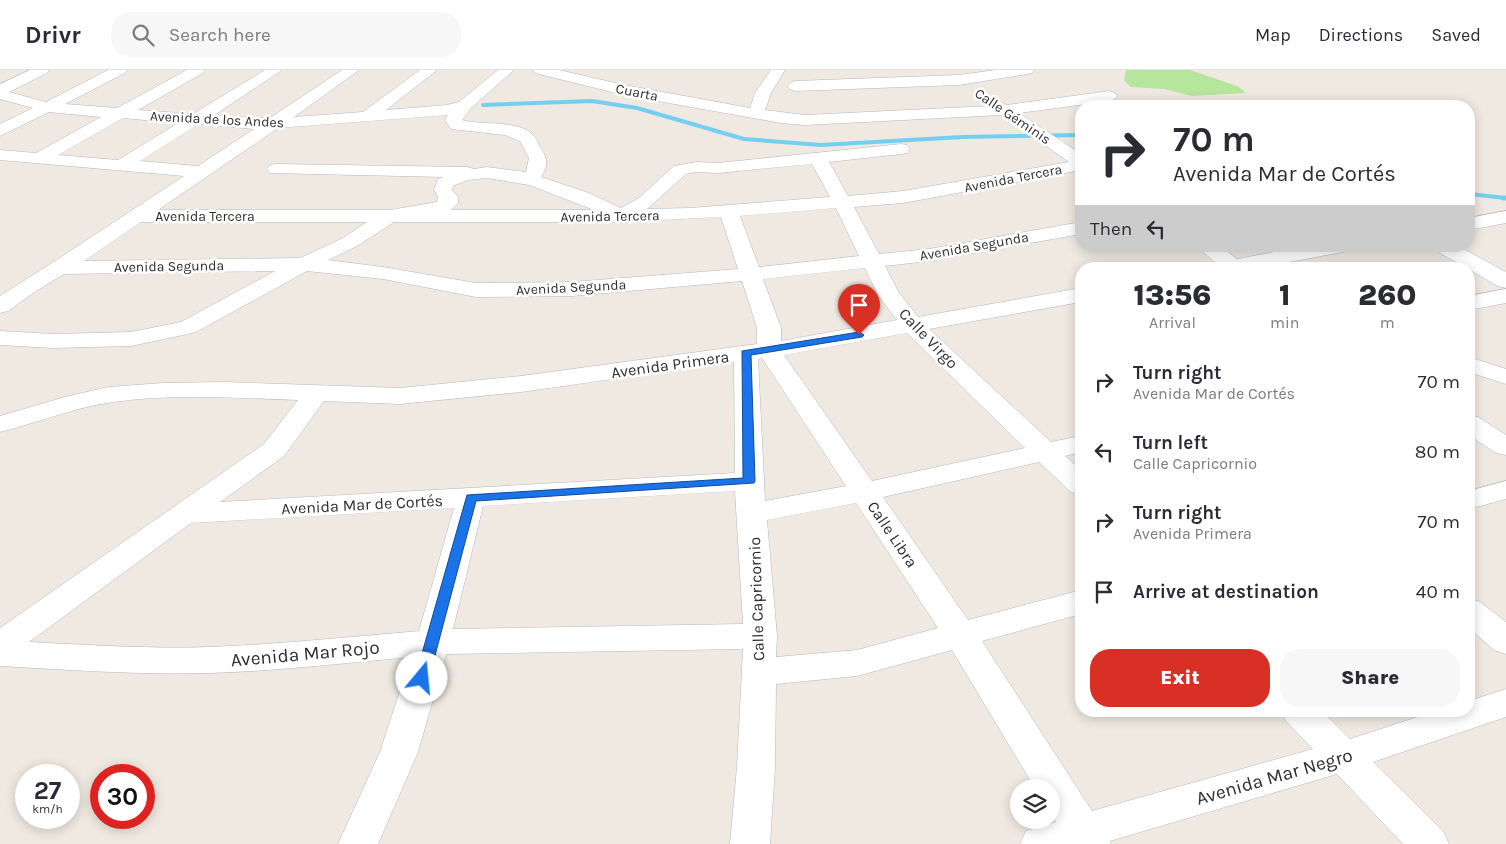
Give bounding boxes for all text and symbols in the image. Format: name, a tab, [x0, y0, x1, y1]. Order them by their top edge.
search box	[111, 12, 461, 57]
text: Drivr	[25, 21, 81, 49]
icon: search	[129, 21, 157, 49]
text: Search here	[169, 24, 271, 46]
text: Map	[1255, 24, 1291, 46]
text: Directions	[1319, 24, 1403, 46]
text: Saved	[1431, 24, 1481, 46]
street label: Cuarta	[614, 80, 660, 105]
street label: Calle Géminis	[971, 85, 1054, 148]
street label: Avenida de los Andes	[149, 107, 284, 132]
text: 70 m	[1173, 119, 1255, 160]
icon: right	[1090, 120, 1155, 185]
street label: Avenida Tercera	[963, 161, 1063, 196]
text: Avenida Mar de Cortés	[1173, 161, 1396, 187]
street label: Avenida Tercera	[560, 207, 660, 226]
street label: Avenida Tercera	[155, 208, 255, 225]
icon: left	[1142, 215, 1170, 243]
text: Then	[1090, 218, 1132, 240]
street label: Avenida Segunda	[918, 229, 1030, 264]
street label: Avenida Segunda	[114, 257, 224, 276]
street label: Avenida Segunda	[515, 276, 627, 299]
text: 13:56	[1134, 277, 1211, 313]
text: 1	[1279, 277, 1290, 313]
text: 260	[1358, 277, 1416, 313]
pin	[838, 284, 880, 335]
icon: arrive	[845, 291, 873, 319]
street label: Calle Virgo	[895, 304, 962, 373]
text: Arrival	[1149, 313, 1196, 332]
text: min	[1270, 313, 1299, 332]
text: m	[1380, 313, 1395, 332]
street label: Avenida Primera	[610, 347, 730, 382]
text: Turn right	[1133, 362, 1222, 384]
icon: right	[1090, 368, 1118, 396]
text: 70 m	[1418, 371, 1460, 393]
text: Avenida Mar de Cortés	[1133, 384, 1295, 403]
text: Turn left	[1133, 432, 1208, 454]
icon: left	[1090, 438, 1118, 466]
text: 80 m	[1415, 441, 1460, 463]
text: Calle Capricornio	[1133, 454, 1257, 473]
street label: Avenida Mar de Cortés	[281, 491, 443, 518]
street label: Calle Libra	[863, 497, 922, 571]
text: Turn right	[1133, 502, 1222, 524]
icon: right	[1090, 508, 1118, 536]
text: 70 m	[1418, 511, 1460, 533]
text: Avenida Primera	[1133, 524, 1252, 543]
street label: Calle Capricornio	[745, 537, 768, 661]
icon: arrive	[1090, 578, 1118, 606]
text: Arrive at destination	[1133, 581, 1319, 603]
text: 40 m	[1416, 581, 1460, 603]
street label: Avenida Mar Rojo	[230, 637, 380, 671]
button: Exit	[1090, 649, 1270, 707]
button: Share	[1280, 649, 1460, 707]
position arrow	[395, 651, 447, 703]
street label: Avenida Mar Negro	[1193, 744, 1355, 810]
speed limit sign: 30	[90, 764, 155, 829]
text: 27	[34, 776, 61, 805]
map controls	[1010, 779, 1060, 829]
button: layers	[1010, 779, 1060, 829]
text: km/h	[32, 802, 63, 816]

